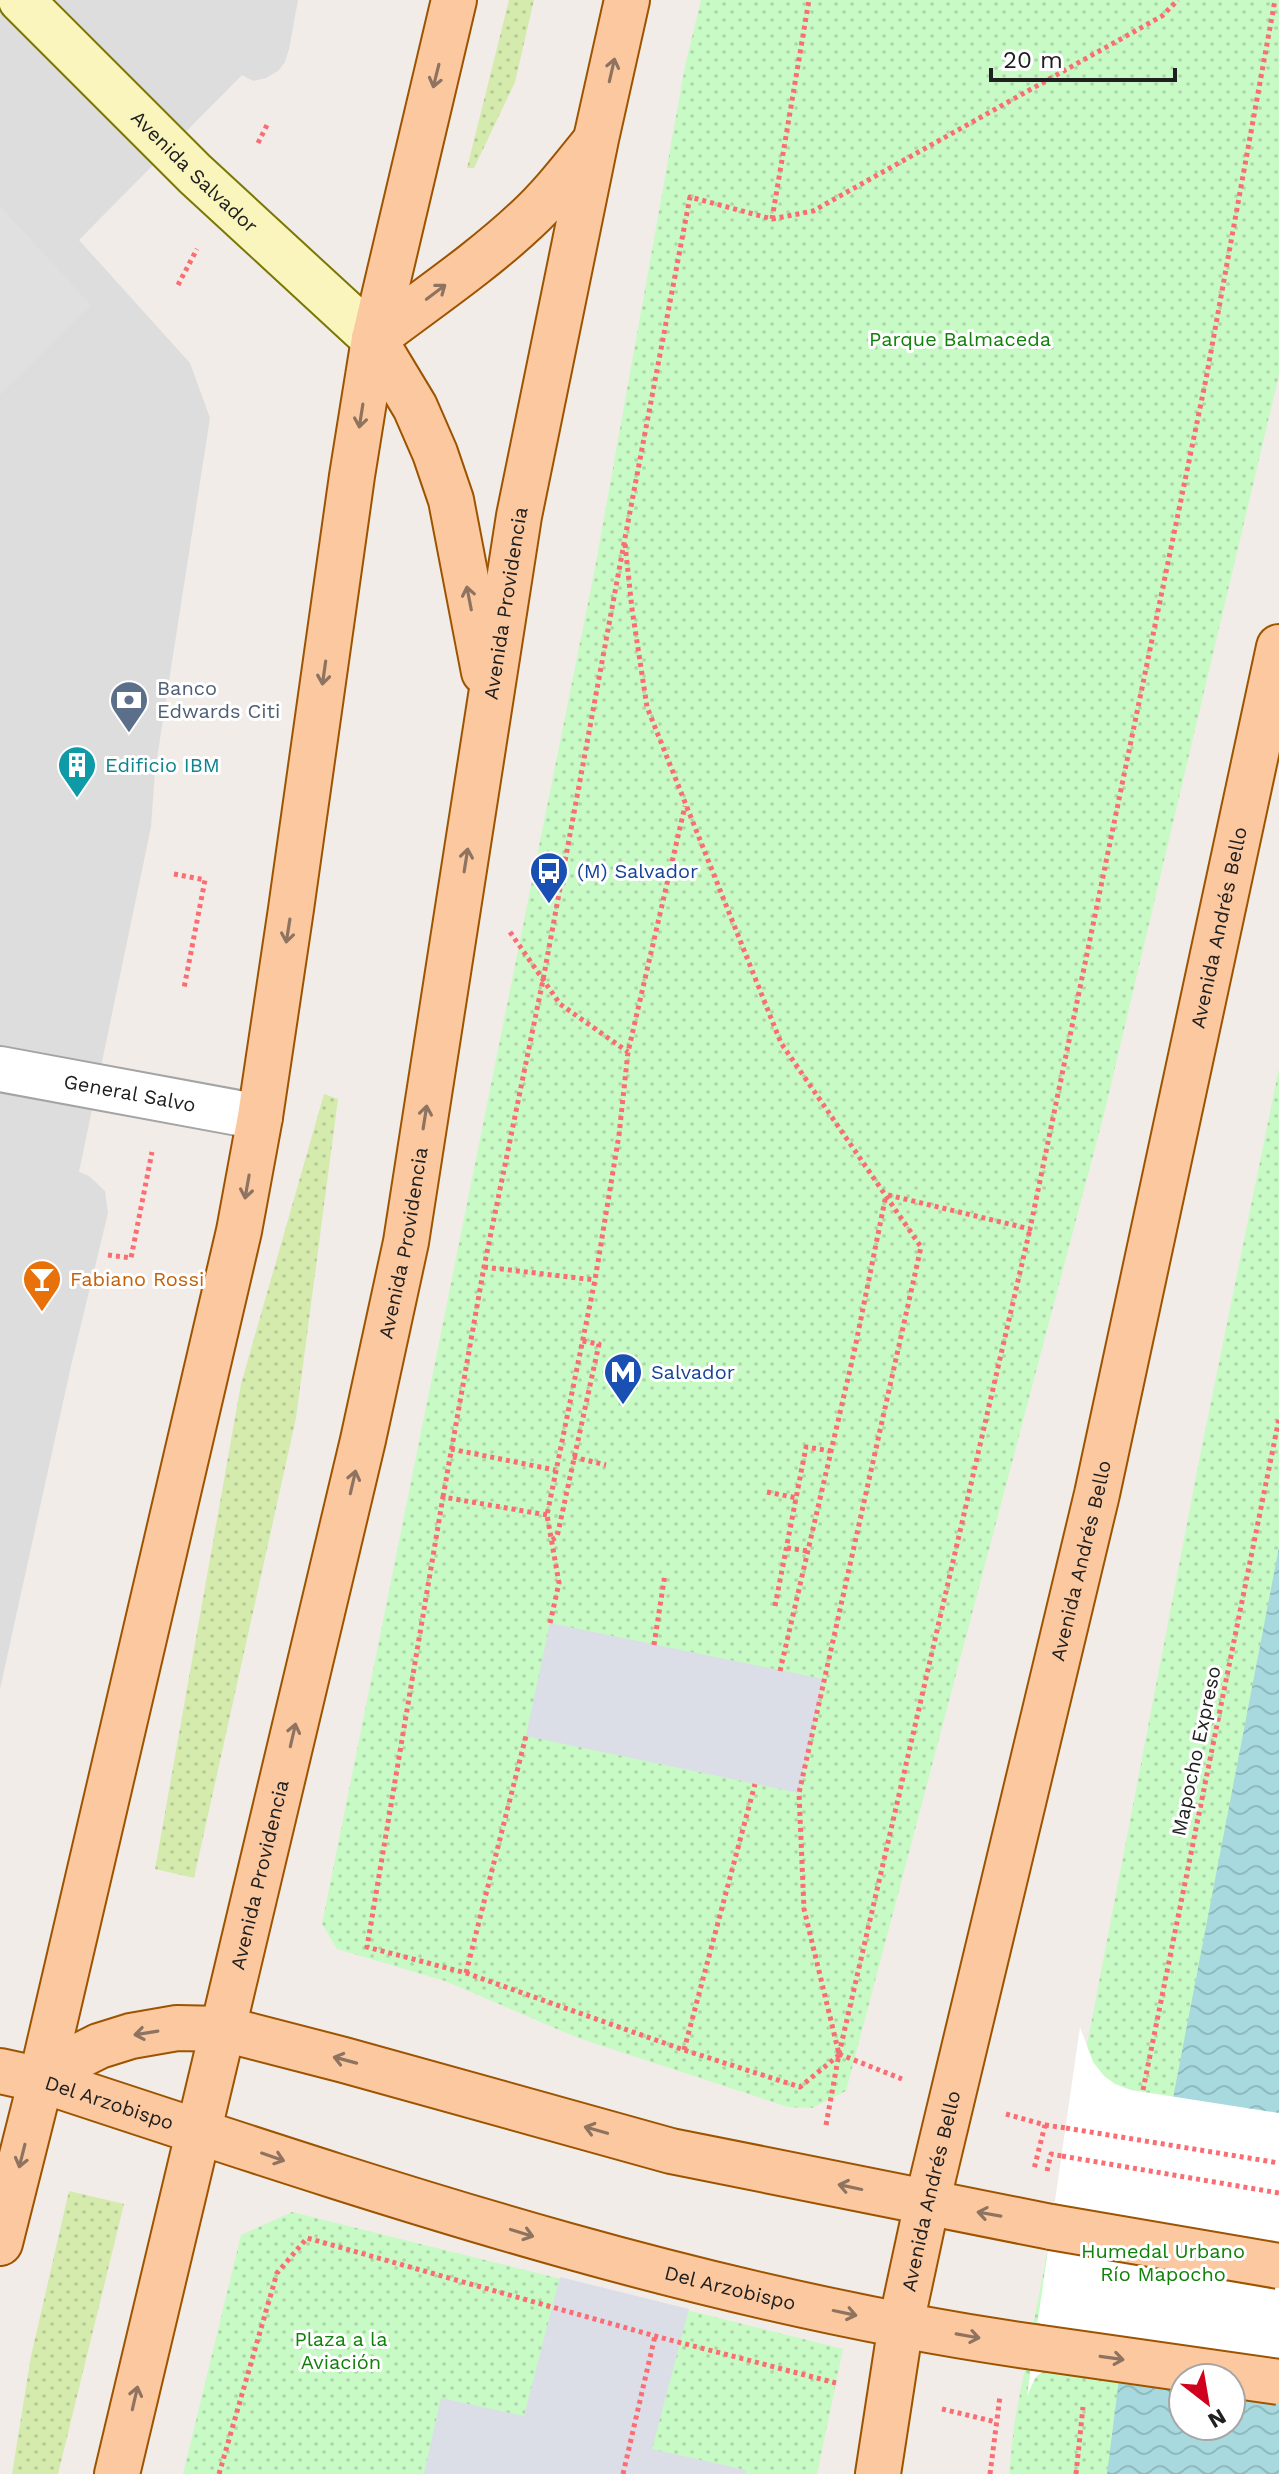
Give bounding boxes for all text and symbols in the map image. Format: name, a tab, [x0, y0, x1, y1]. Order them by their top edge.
scale bar	[991, 32, 1175, 82]
text: 20 m	[1003, 46, 1063, 74]
one-way arrow	[605, 57, 620, 83]
one-way arrow	[428, 62, 443, 88]
street label: Avenida Salvador	[126, 105, 263, 238]
one-way arrow	[425, 284, 446, 301]
park label: Parque Balmaceda	[869, 327, 1051, 351]
one-way arrow	[353, 403, 368, 428]
street label: Avenida Providencia	[479, 505, 533, 701]
one-way arrow	[461, 585, 476, 611]
one-way arrow	[316, 660, 331, 685]
place label: Banco Edwards Citi	[157, 676, 280, 723]
bank icon: Banco Edwards Citi	[108, 679, 150, 734]
building icon: Edificio IBM	[56, 744, 98, 799]
place label: Edificio IBM	[105, 753, 220, 777]
street label: Avenida Andrés Bello	[1185, 825, 1252, 1030]
one-way arrow	[459, 848, 474, 873]
bus stop icon: (M) Salvador	[528, 850, 570, 905]
place label: (M) Salvador	[577, 859, 698, 883]
one-way arrow	[280, 918, 295, 943]
street label: General Salvo	[62, 1069, 198, 1117]
one-way arrow	[418, 1105, 433, 1130]
street label: Avenida Providencia	[373, 1145, 433, 1341]
one-way arrow	[239, 1174, 254, 1200]
bar icon: Fabiano Rossi	[21, 1258, 63, 1313]
place label: Fabiano Rossi	[70, 1267, 204, 1291]
metro station icon: Salvador	[602, 1351, 644, 1406]
place label: Salvador	[651, 1360, 735, 1384]
street label: Avenida Andrés Bello	[1045, 1458, 1116, 1663]
one-way arrow	[346, 1469, 361, 1495]
street label: Mapocho Expreso	[1166, 1664, 1226, 1838]
one-way arrow	[287, 1723, 302, 1748]
street label: Avenida Providencia	[225, 1777, 294, 1972]
one-way arrow	[134, 2026, 159, 2041]
one-way arrow	[333, 2052, 359, 2067]
street label: Del Arzobispo	[42, 2070, 177, 2135]
street label: Avenida Andrés Bello	[896, 2088, 966, 2294]
one-way arrow	[583, 2122, 609, 2137]
one-way arrow	[14, 2142, 29, 2168]
one-way arrow	[261, 2150, 286, 2165]
one-way arrow	[838, 2179, 863, 2194]
one-way arrow	[977, 2206, 1002, 2221]
one-way arrow	[509, 2227, 534, 2241]
park label: Humedal Urbano Río Mapocho	[1081, 2239, 1245, 2286]
street label: Del Arzobispo	[662, 2260, 798, 2315]
one-way arrow	[832, 2306, 858, 2321]
park label: Plaza a la Aviación	[294, 2327, 388, 2374]
one-way arrow	[955, 2330, 980, 2345]
one-way arrow	[1098, 2351, 1124, 2366]
north arrow	[1167, 2362, 1247, 2442]
one-way arrow	[129, 2386, 144, 2412]
text: N	[1204, 2404, 1230, 2434]

